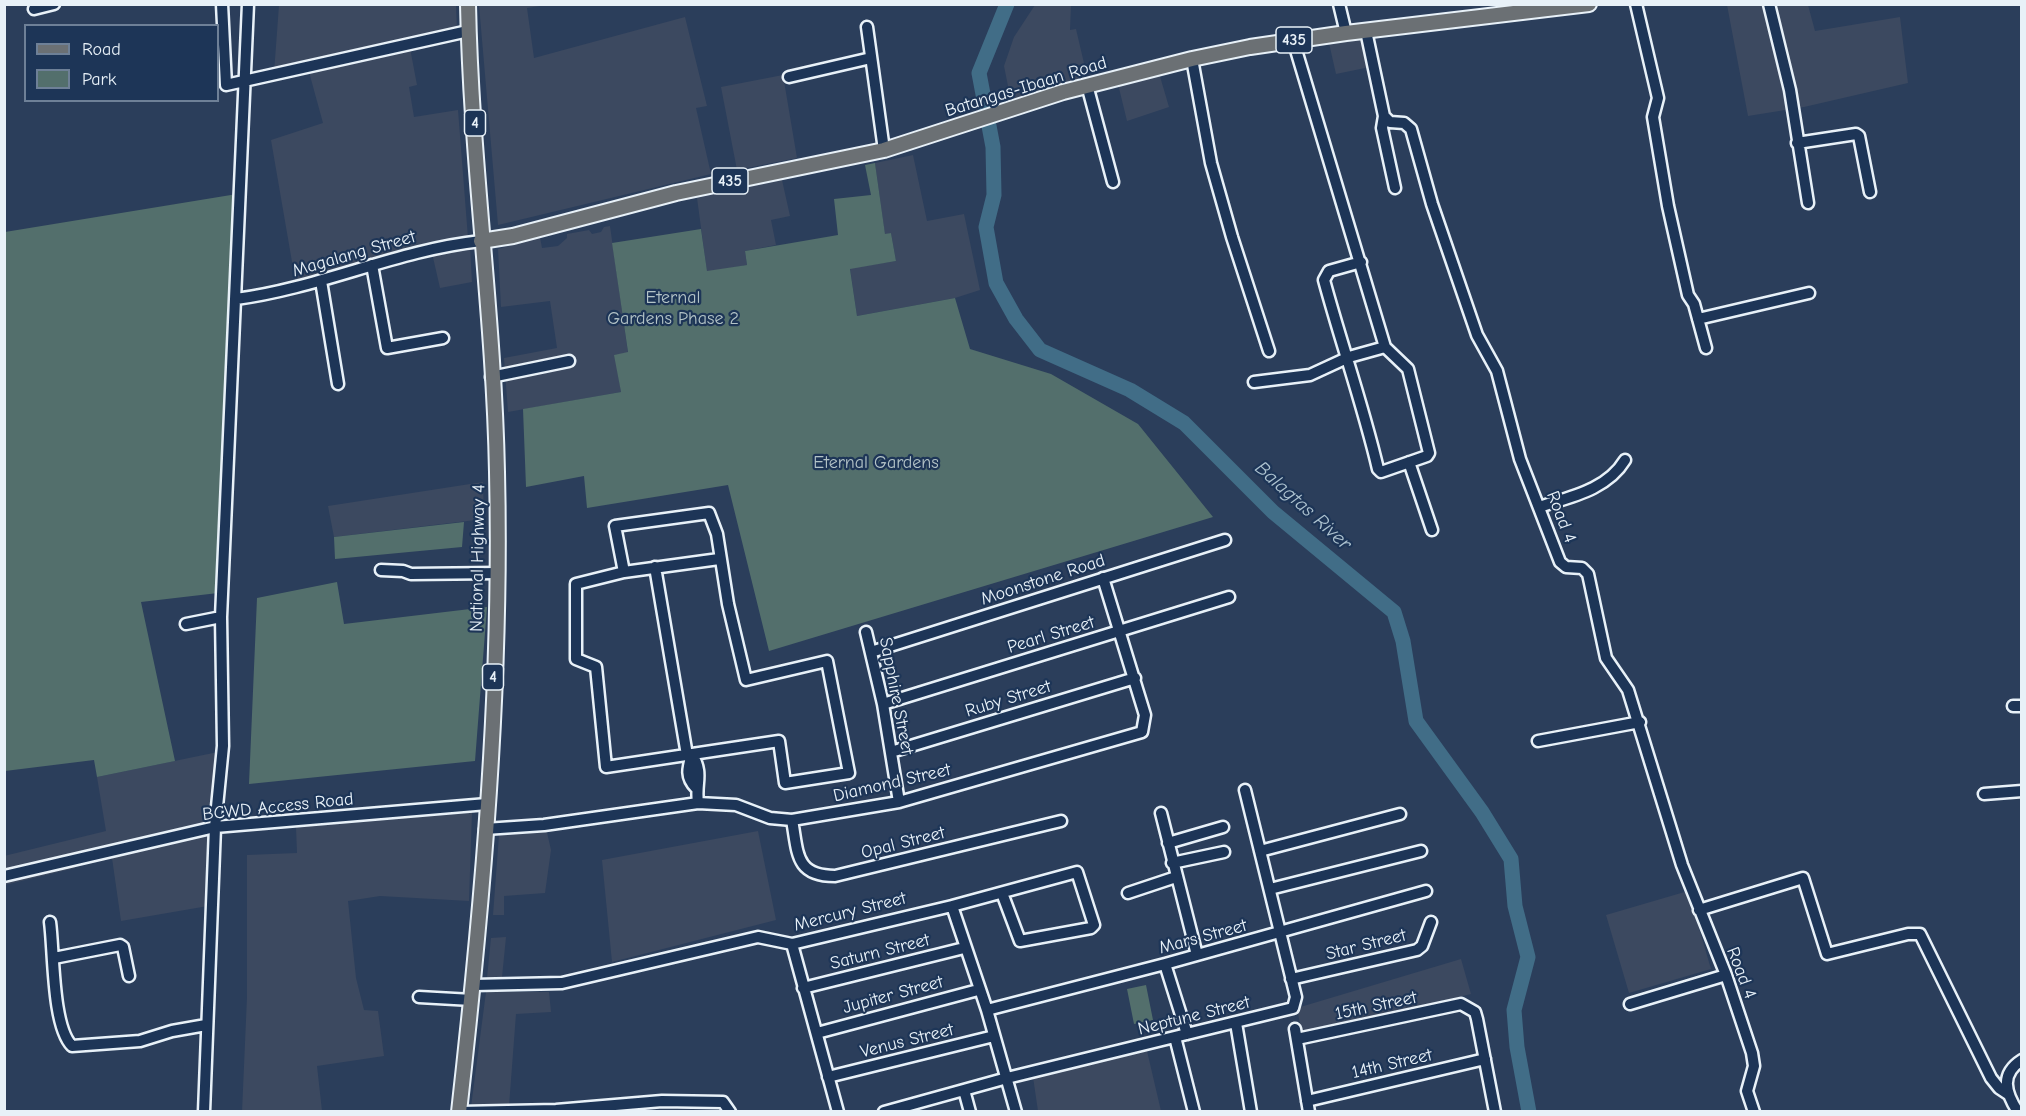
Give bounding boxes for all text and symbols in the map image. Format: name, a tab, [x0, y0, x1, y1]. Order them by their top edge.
legend	[24, 24, 219, 102]
road number: 435	[1276, 27, 1312, 53]
text: Road	[82, 39, 121, 60]
street label: Batangas-Ibaan Road	[943, 52, 1109, 122]
text: Park	[82, 69, 116, 90]
road number: 4	[464, 110, 486, 136]
road number: 435	[712, 168, 748, 194]
street label: Magalang Street	[290, 226, 418, 282]
park label: Eternal Gardens Phase 2	[607, 287, 739, 330]
park label: Eternal Gardens	[813, 452, 939, 474]
water label: Balagtas River	[1250, 456, 1356, 556]
street label: National Highway 4	[466, 484, 490, 632]
street label: Road 4	[1541, 488, 1581, 546]
street label: Moonstone Road	[978, 550, 1108, 610]
street label: Pearl Street	[1005, 612, 1097, 658]
street label: Sapphire Street	[874, 636, 918, 756]
road number: 4	[482, 664, 504, 690]
street label: Ruby Street	[962, 676, 1054, 722]
street label: Diamond Street	[831, 759, 953, 807]
street label: BCWD Access Road	[201, 788, 355, 826]
street label: Opal Street	[859, 822, 947, 864]
street label: Mercury Street	[792, 888, 908, 936]
street label: Mars Street	[1157, 915, 1249, 959]
street label: Star Street	[1324, 925, 1408, 965]
street label: Saturn Street	[828, 929, 932, 975]
street label: Road 4	[1721, 944, 1761, 1002]
street label: Jupiter Street	[840, 971, 946, 1019]
street label: 15th Street	[1333, 987, 1419, 1025]
street label: Neptune Street	[1136, 992, 1252, 1040]
street label: Venus Street	[858, 1019, 956, 1063]
street label: 14th Street	[1350, 1044, 1434, 1084]

